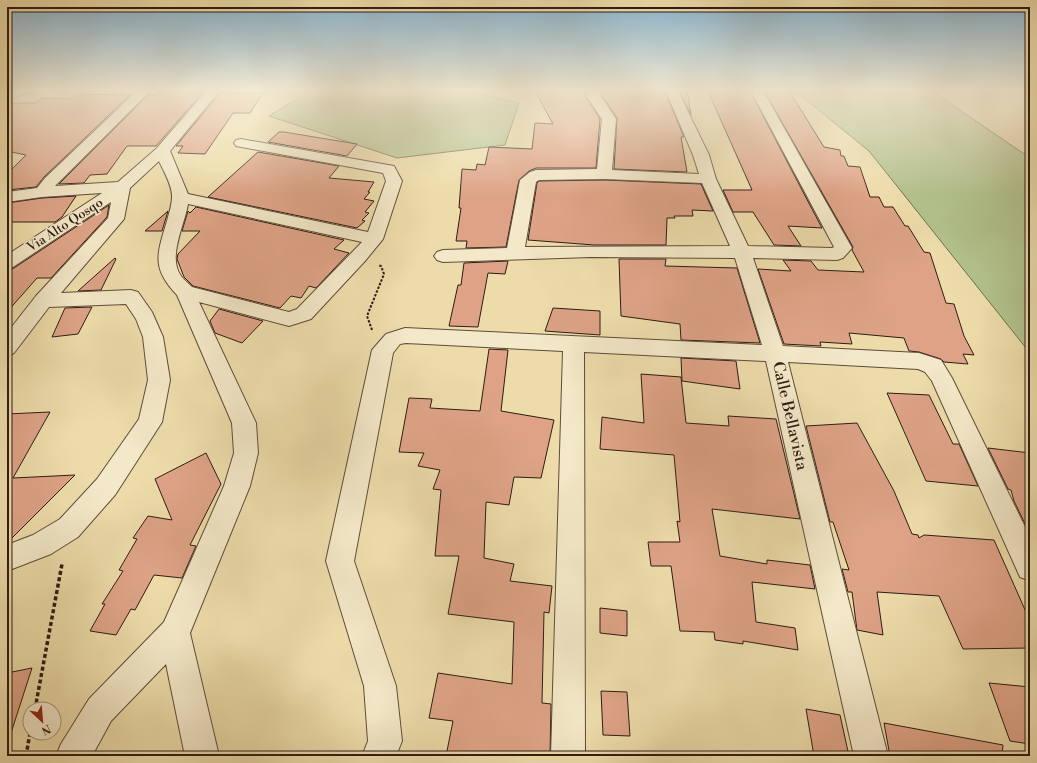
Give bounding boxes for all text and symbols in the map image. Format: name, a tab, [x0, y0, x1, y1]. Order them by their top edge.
street label: Via Alto Qosqo	[23, 195, 106, 256]
street label: Calle Bellavista	[768, 360, 812, 473]
north arrow	[22, 701, 62, 741]
text: N	[39, 721, 53, 737]

